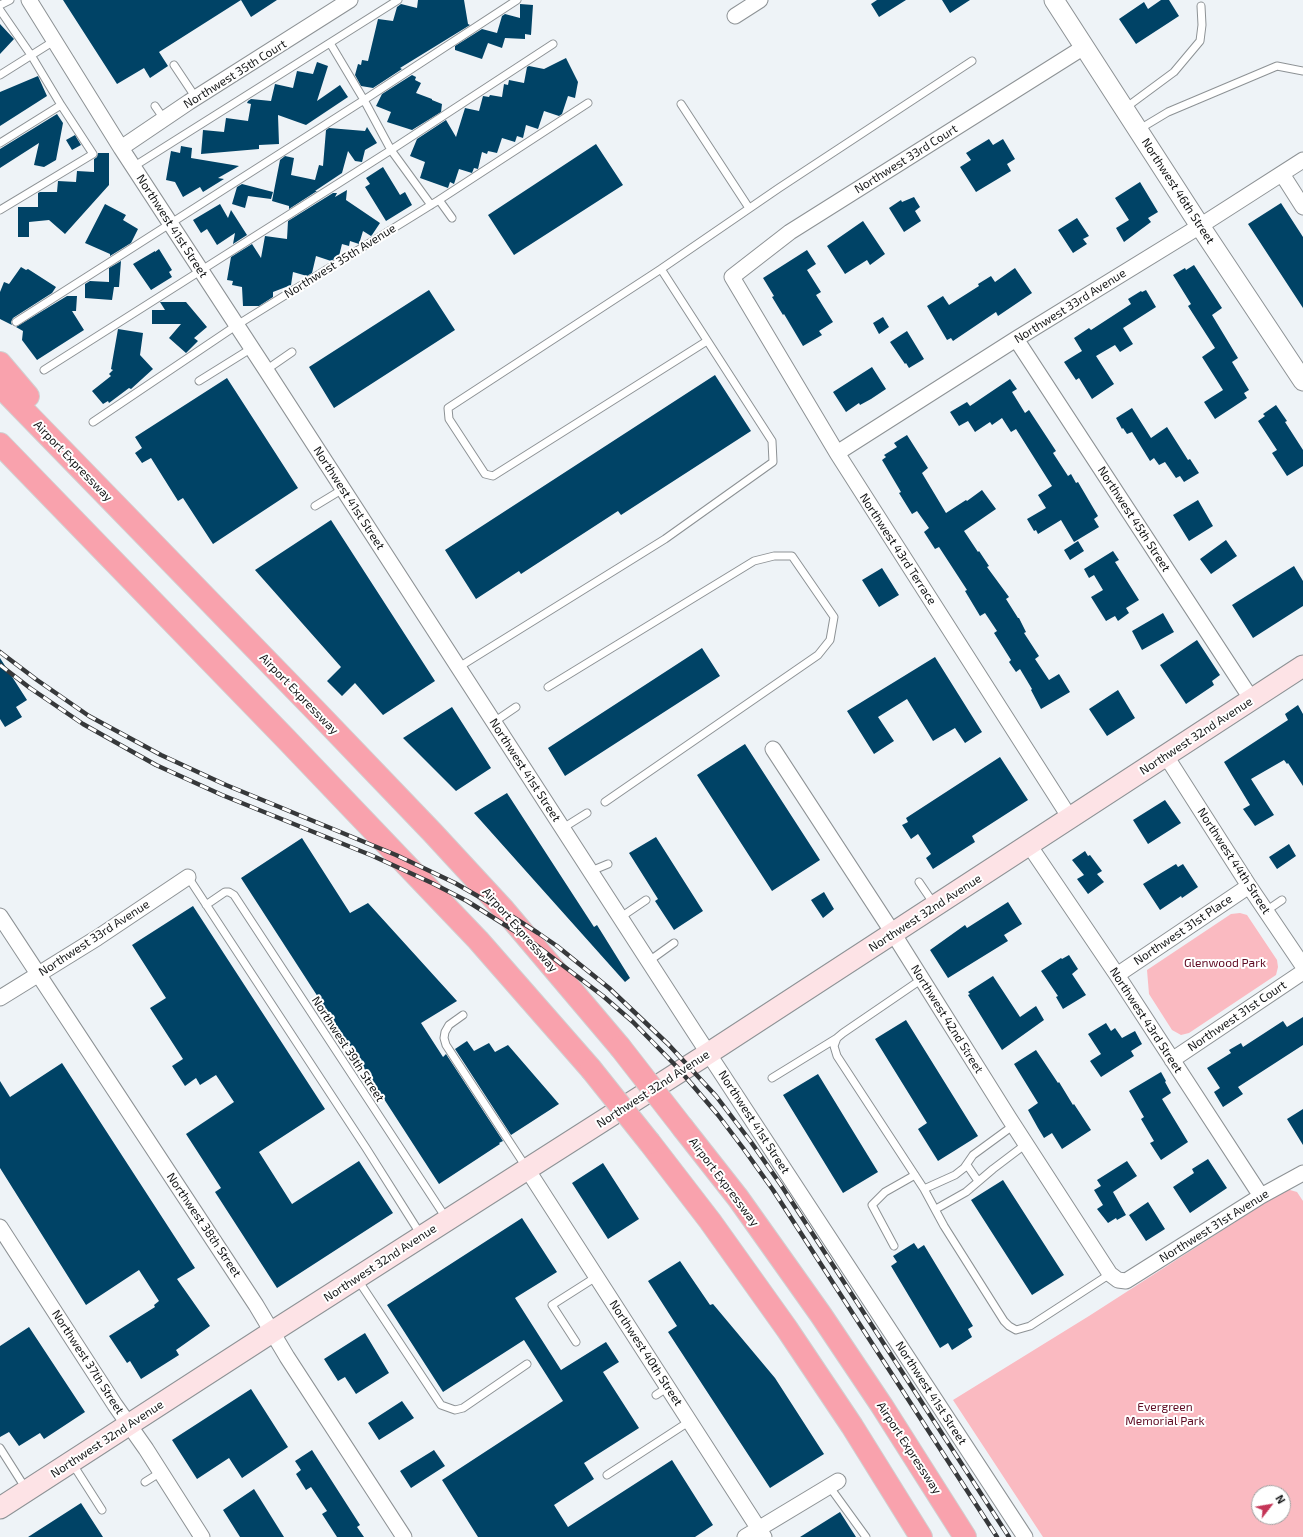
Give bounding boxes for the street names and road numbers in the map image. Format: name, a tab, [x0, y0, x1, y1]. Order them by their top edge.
street label: Northwest 35th Court	[181, 37, 289, 111]
street label: Northwest 33rd Court	[852, 121, 960, 197]
street label: Northwest 46th Street	[1138, 135, 1218, 247]
street label: Northwest 41st Street	[133, 172, 211, 280]
street label: Northwest 35th Avenue	[282, 221, 398, 301]
street label: Northwest 33rd Avenue	[1011, 266, 1129, 346]
street label: Airport Expressway	[31, 417, 115, 505]
street label: Northwest 41st Street	[310, 444, 388, 552]
street label: Northwest 45th Street	[1095, 464, 1173, 574]
street label: Northwest 43rd Terrace	[857, 491, 939, 607]
street label: Airport Expressway	[257, 650, 341, 738]
street label: Northwest 32nd Avenue	[1137, 694, 1255, 778]
street label: Northwest 41st Street	[486, 716, 564, 824]
street label: Northwest 44th Street	[1194, 805, 1274, 917]
street label: Northwest 32nd Avenue	[866, 871, 984, 955]
street label: Airport Expressway	[479, 885, 561, 975]
street label: Northwest 31st Place	[1131, 892, 1235, 968]
street label: Northwest 33rd Avenue	[36, 897, 152, 979]
street label: Northwest 42nd Street	[908, 962, 986, 1076]
street label: Northwest 43rd Street	[1106, 965, 1186, 1075]
street label: Northwest 31st Court	[1185, 978, 1289, 1054]
street label: Northwest 39th Street	[309, 994, 387, 1104]
street label: Northwest 32nd Avenue	[594, 1047, 712, 1131]
street label: Northwest 41st Street	[715, 1068, 793, 1176]
street label: Airport Expressway	[686, 1135, 762, 1229]
street label: Northwest 38th Street	[164, 1170, 244, 1280]
street label: Northwest 31st Avenue	[1157, 1186, 1271, 1266]
street label: Northwest 32nd Avenue	[321, 1221, 439, 1305]
street label: Northwest 40th Street	[606, 1297, 686, 1409]
street label: Northwest 37th Street	[49, 1307, 127, 1417]
street label: Northwest 41st Street	[892, 1339, 970, 1447]
street label: Northwest 32nd Avenue	[48, 1397, 166, 1481]
street label: Airport Expressway	[874, 1399, 944, 1497]

